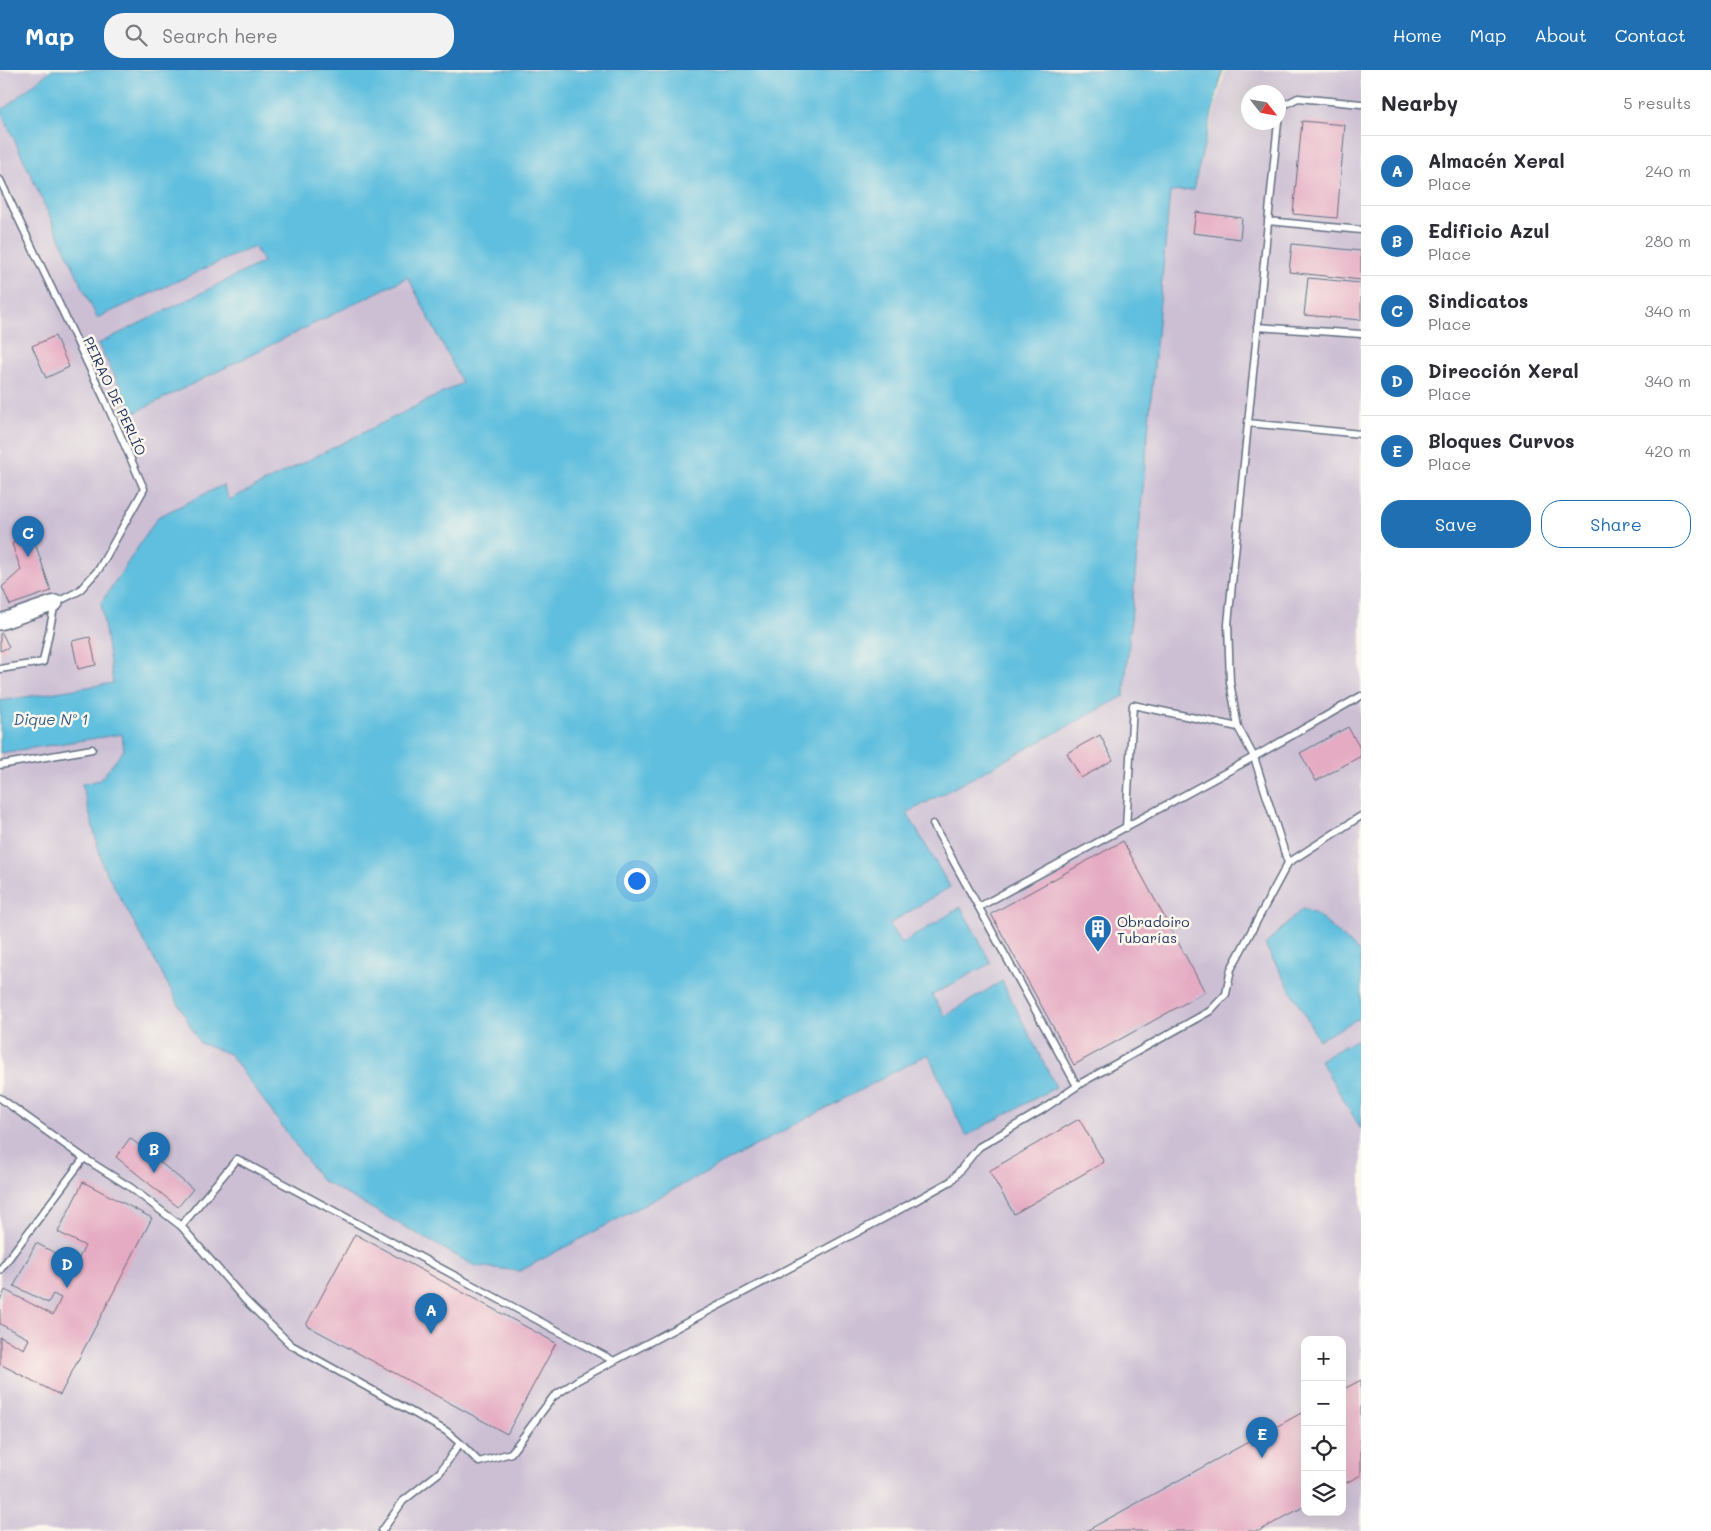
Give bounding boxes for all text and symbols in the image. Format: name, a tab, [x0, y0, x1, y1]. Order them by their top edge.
search box	[104, 13, 454, 58]
text: Map	[25, 20, 74, 51]
icon: search	[122, 21, 150, 49]
text: Search here	[162, 23, 278, 48]
text: Home	[1393, 23, 1442, 47]
text: Map	[1470, 23, 1506, 47]
text: About	[1534, 23, 1587, 47]
text: Contact	[1615, 23, 1686, 47]
north arrow	[1241, 85, 1286, 130]
text: Nearby	[1381, 89, 1458, 116]
text: 5 results	[1623, 92, 1691, 113]
text: Almacén Xeral	[1428, 148, 1565, 173]
text: A	[1391, 160, 1403, 181]
text: 240 m	[1645, 160, 1691, 181]
text: Place	[1428, 173, 1471, 194]
text: Edificio Azul	[1428, 218, 1549, 243]
text: B	[1392, 230, 1402, 251]
text: 280 m	[1645, 230, 1691, 251]
text: Place	[1428, 243, 1471, 264]
text: Sindicatos	[1428, 288, 1528, 313]
text: C	[1391, 300, 1403, 321]
text: 340 m	[1644, 300, 1691, 321]
text: Place	[1428, 313, 1471, 334]
street label: PEIRAO DE PERLÍO	[79, 333, 151, 459]
text: Dirección Xeral	[1428, 358, 1579, 383]
text: D	[1391, 370, 1403, 391]
text: 340 m	[1644, 370, 1691, 391]
text: Place	[1428, 383, 1471, 404]
text: Bloques Curvos	[1428, 428, 1575, 453]
text: E	[1392, 440, 1402, 461]
text: 420 m	[1645, 440, 1691, 461]
text: Place	[1428, 453, 1471, 474]
button: Save	[1381, 500, 1531, 548]
button: Share	[1541, 500, 1691, 548]
pin: C	[12, 516, 44, 557]
water label: Dique Nº 1	[14, 709, 88, 729]
your location	[624, 868, 650, 894]
place label: Obradoiro Tubarías	[1117, 912, 1190, 947]
building icon: Obradoiro Tubarías	[1083, 914, 1113, 953]
pin: B	[138, 1132, 170, 1173]
pin: D	[51, 1247, 83, 1288]
pin: A	[415, 1293, 447, 1334]
map controls	[1301, 1336, 1346, 1516]
button: +	[1301, 1336, 1346, 1381]
button: −	[1301, 1381, 1346, 1426]
pin: E	[1246, 1417, 1278, 1458]
button: locate	[1301, 1426, 1346, 1471]
button: layers	[1301, 1471, 1346, 1516]

